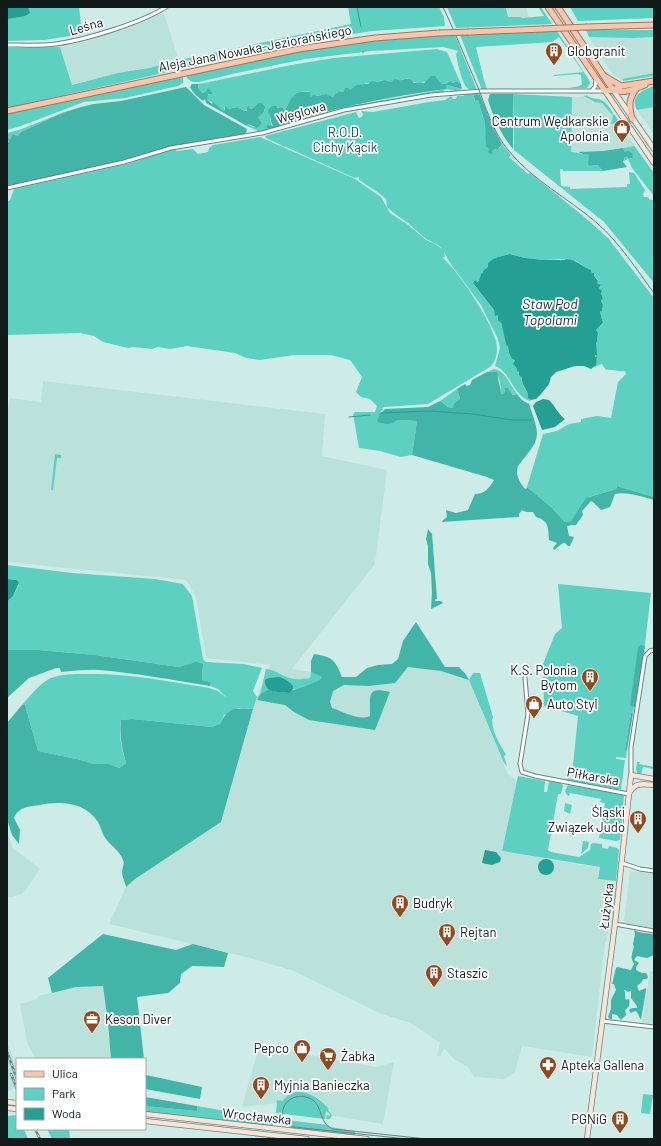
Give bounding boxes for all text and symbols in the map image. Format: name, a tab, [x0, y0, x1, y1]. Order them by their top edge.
street label: Leśna	[67, 14, 105, 38]
street label: Aleja Jana Nowaka-Jeziorańskiego	[157, 21, 353, 75]
building icon: Globgranit	[544, 41, 564, 66]
place label: Globgranit	[567, 43, 626, 59]
street label: Węglowa	[275, 97, 327, 127]
place label: Centrum Wędkarskie Apolonia	[492, 113, 609, 144]
shop icon: Centrum Wędkarskie Apolonia	[612, 118, 632, 143]
park label: R.O.D. Cichy Kącik	[313, 124, 378, 155]
water label: Staw Pod Topolami	[522, 295, 578, 328]
place label: K.S. Polonia Bytom	[510, 662, 577, 693]
building icon: K.S. Polonia Bytom	[580, 667, 600, 692]
shop icon: Auto Styl	[524, 694, 544, 719]
place label: Auto Styl	[547, 696, 597, 712]
street label: Piłkarska	[566, 764, 620, 788]
place label: Śląski Związek Judo	[548, 804, 625, 835]
building icon: Śląski Związek Judo	[628, 809, 648, 834]
street label: Łużycka	[595, 882, 617, 931]
building icon: Budryk	[390, 893, 410, 918]
place label: Budryk	[413, 895, 453, 911]
building icon: Rejtan	[437, 922, 457, 947]
place label: Rejtan	[460, 924, 496, 940]
building icon: Staszic	[424, 963, 444, 988]
place label: Staszic	[447, 965, 488, 981]
office icon: Keson Diver	[82, 1009, 102, 1034]
place label: Keson Diver	[105, 1011, 172, 1027]
shop icon: Pepco	[292, 1038, 312, 1063]
place label: Pepco	[254, 1040, 289, 1056]
supermarket icon: Żabka	[318, 1046, 338, 1071]
place label: Żabka	[341, 1048, 375, 1064]
pharmacy icon: Apteka Gallena	[538, 1055, 558, 1080]
place label: Apteka Gallena	[561, 1057, 644, 1073]
legend	[16, 1058, 146, 1130]
text: Ulica	[52, 1066, 78, 1080]
building icon: Myjnia Banieczka	[251, 1075, 271, 1100]
place label: Myjnia Banieczka	[274, 1077, 370, 1093]
text: Park	[52, 1086, 76, 1100]
street label: Wrocławska	[222, 1104, 292, 1128]
text: Woda	[52, 1106, 81, 1120]
building icon: PGNiG	[610, 1109, 630, 1134]
place label: PGNiG	[571, 1111, 607, 1127]

